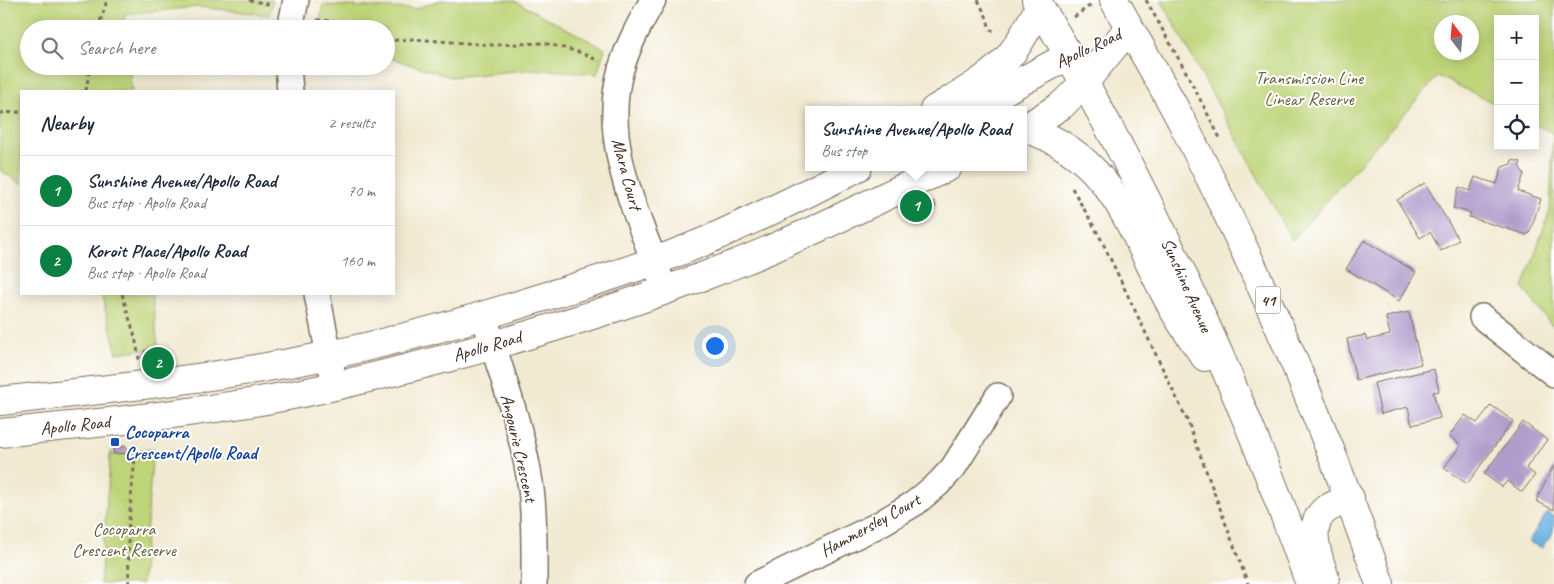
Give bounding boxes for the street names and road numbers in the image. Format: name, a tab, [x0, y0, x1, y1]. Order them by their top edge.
street label: Apollo Road	[1052, 22, 1127, 73]
street label: Mara Court	[607, 136, 648, 215]
street label: Sunshine Avenue	[1156, 235, 1218, 336]
road number: 41	[1256, 286, 1280, 314]
street label: Apollo Road	[450, 325, 526, 366]
street label: Angourie Crescent	[496, 392, 543, 506]
street label: Apollo Road	[39, 410, 114, 440]
street label: Hammersley Court	[816, 488, 926, 562]

